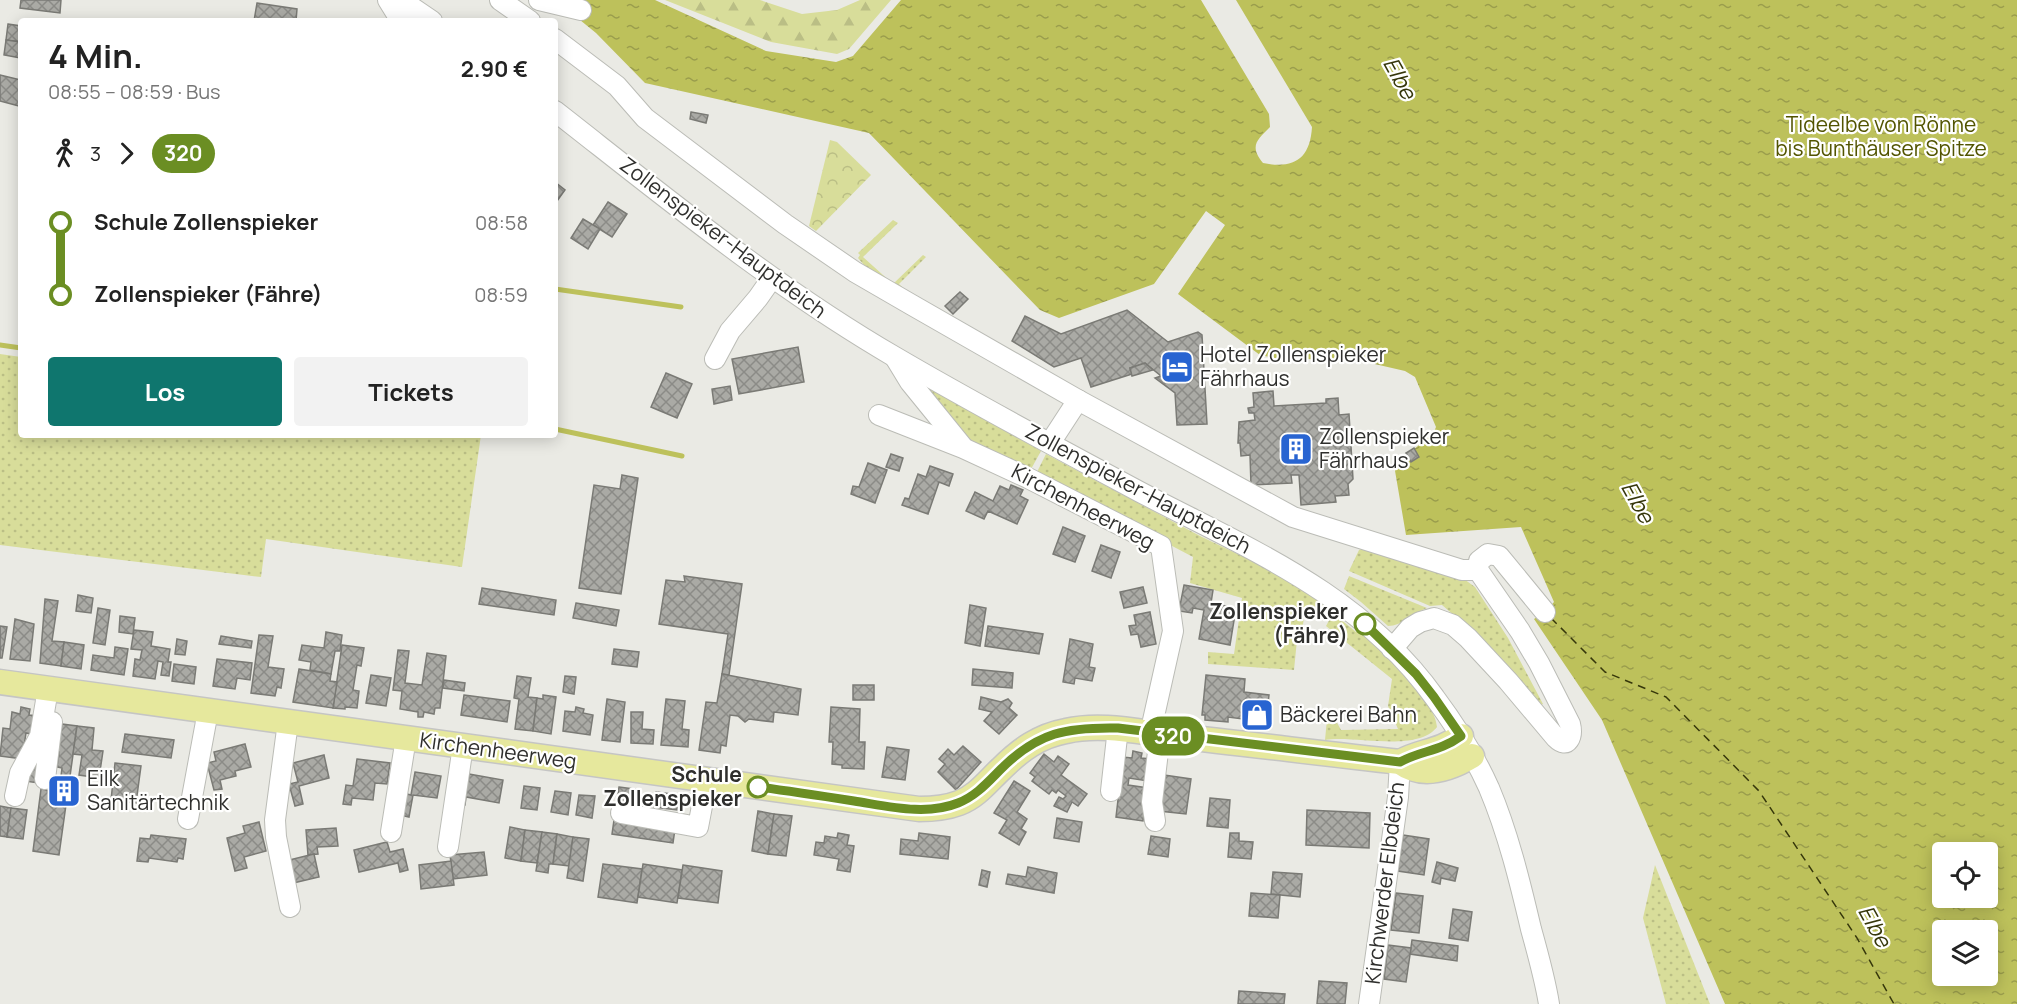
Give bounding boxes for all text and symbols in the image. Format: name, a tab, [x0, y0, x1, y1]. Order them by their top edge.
text: 4 Min.	[48, 33, 143, 78]
water label: Elbe	[1376, 52, 1424, 105]
text: 2.90 €	[461, 54, 528, 84]
text: 08:55 – 08:59 · Bus	[48, 78, 221, 105]
park label: Tideelbe von Rönne bis Bunthäuser Spitze	[1775, 110, 1987, 162]
icon: walk	[48, 137, 81, 170]
icon: forward	[110, 137, 143, 170]
text: 320	[164, 139, 203, 167]
text: 3	[90, 140, 101, 167]
street label: Zollenspieker-Hauptdeich	[615, 150, 833, 324]
text: Schule Zollenspieker	[94, 207, 318, 237]
text: 08:58	[475, 209, 528, 236]
text: Zollenspieker (Fähre)	[94, 279, 323, 309]
text: 08:59	[474, 281, 528, 308]
place label: Hotel Zollenspieker Fährhaus	[1200, 340, 1387, 392]
hotel icon: Hotel Zollenspieker Fährhaus	[1159, 349, 1195, 385]
button: Los	[48, 357, 282, 426]
button: Tickets	[294, 357, 528, 426]
street label: Zollenspieker-Hauptdeich	[1021, 417, 1256, 560]
place label: Zollenspieker Fährhaus	[1319, 422, 1450, 474]
building icon: Zollenspieker Fährhaus	[1278, 431, 1314, 467]
street label: Kirchenheerweg	[1007, 457, 1160, 556]
water label: Elbe	[1614, 476, 1662, 529]
place label: Zollenspieker (Fähre)	[1209, 597, 1348, 649]
marker: Zollenspieker (Fähre)	[1354, 613, 1376, 635]
shop icon: Bäckerei Bahn	[1239, 697, 1275, 733]
place label: Bäckerei Bahn	[1280, 700, 1417, 728]
line badge: 320	[1138, 716, 1208, 756]
text: 320	[1154, 722, 1192, 750]
street label: Kirchenheerweg	[418, 725, 578, 775]
place label: Schule Zollenspieker	[603, 760, 742, 812]
place label: Eilk Sanitärtechnik	[87, 764, 229, 816]
building icon: Eilk Sanitärtechnik	[46, 773, 82, 809]
marker: Schule Zollenspieker	[747, 776, 769, 798]
street label: Kirchwerder Elbdeich	[1358, 780, 1410, 986]
map controls	[1932, 842, 1998, 986]
button: locate	[1932, 842, 1998, 908]
water label: Elbe	[1851, 900, 1899, 953]
button: layers	[1932, 920, 1998, 986]

